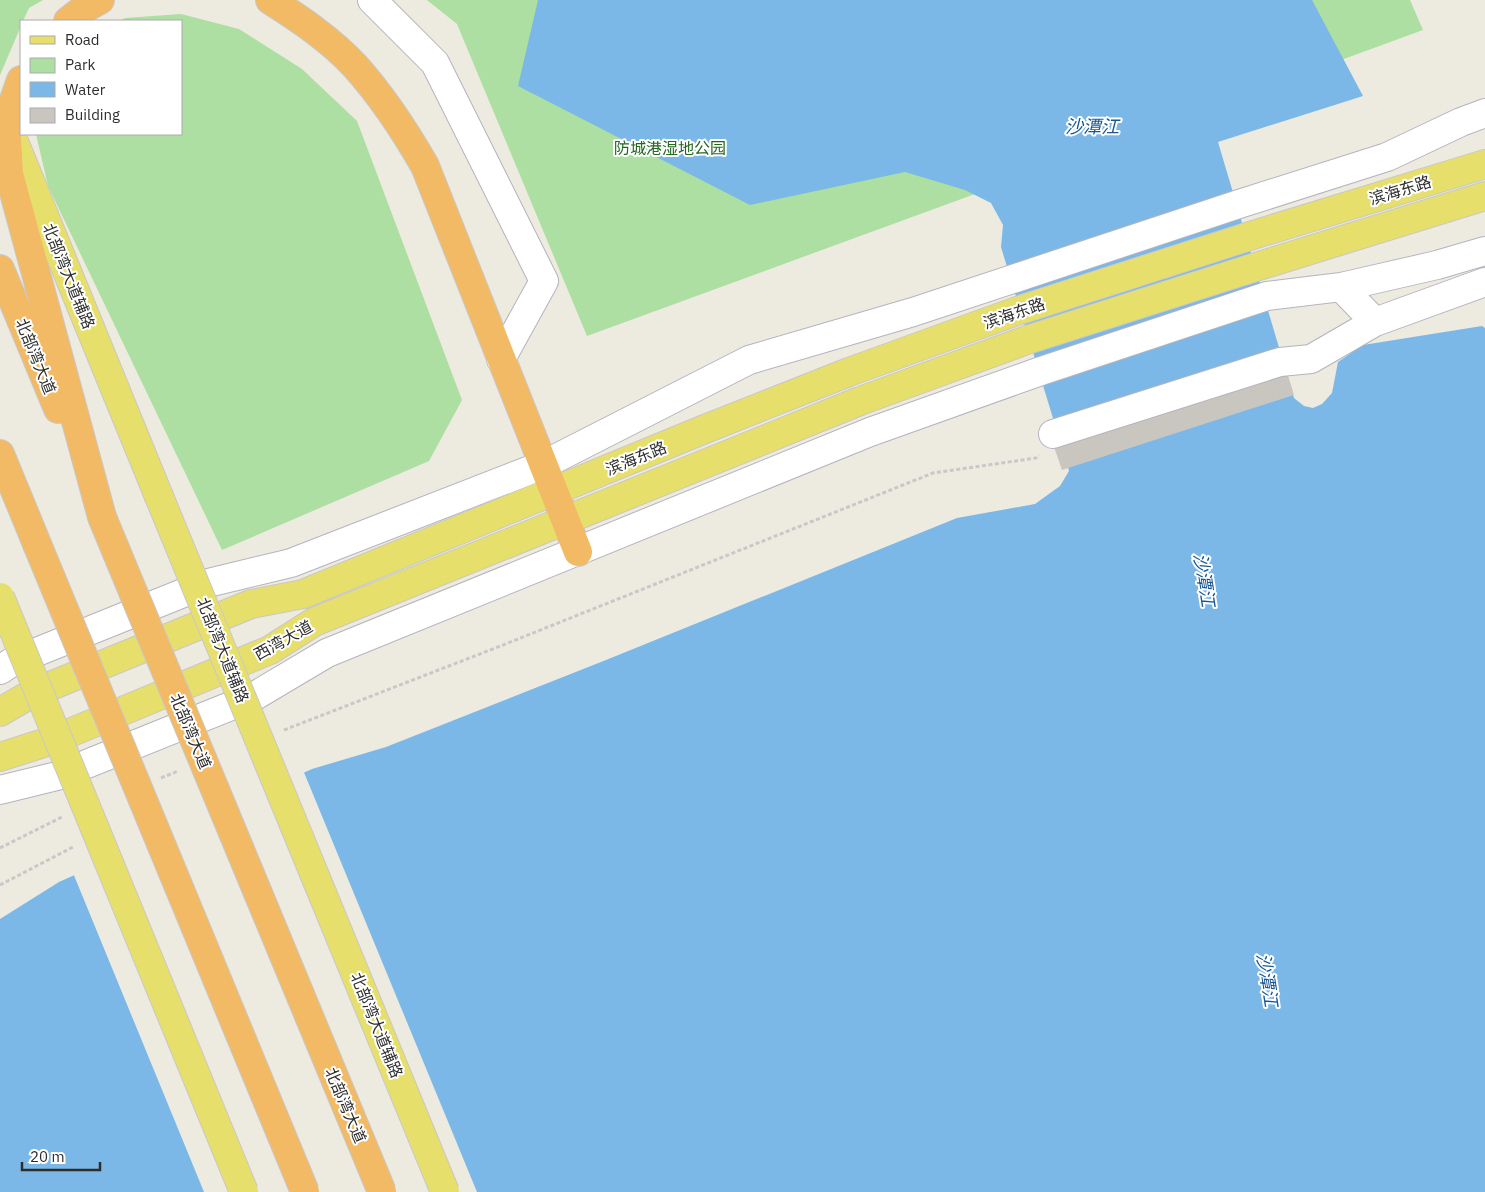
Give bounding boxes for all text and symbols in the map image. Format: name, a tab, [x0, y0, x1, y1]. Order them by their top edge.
legend	[20, 20, 182, 135]
text: Road	[65, 30, 100, 49]
text: Park	[65, 55, 95, 74]
text: Water	[65, 80, 106, 99]
text: Building	[65, 105, 120, 124]
water label: 沙潭江	[1065, 115, 1121, 138]
park label: 防城港湿地公园	[614, 138, 726, 158]
street label: 滨海东路	[1366, 171, 1434, 209]
street label: 北部湾大道辅路	[39, 220, 99, 332]
street label: 滨海东路	[980, 293, 1048, 333]
street label: 北部湾大道	[12, 315, 60, 397]
street label: 滨海东路	[603, 437, 669, 479]
water label: 沙潭江	[1189, 551, 1220, 610]
street label: 北部湾大道辅路	[193, 594, 253, 706]
street label: 西湾大道	[250, 616, 316, 664]
street label: 北部湾大道	[166, 690, 216, 772]
water label: 沙潭江	[1252, 951, 1283, 1010]
street label: 北部湾大道辅路	[347, 969, 407, 1081]
street label: 北部湾大道	[321, 1064, 371, 1146]
scale bar	[22, 1140, 100, 1172]
text: 20 m	[30, 1147, 65, 1166]

